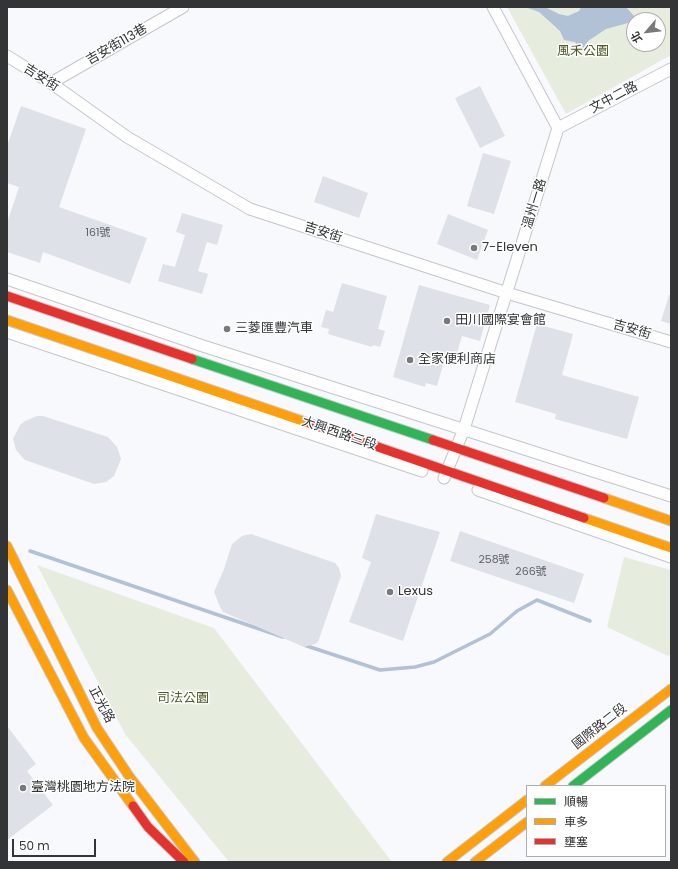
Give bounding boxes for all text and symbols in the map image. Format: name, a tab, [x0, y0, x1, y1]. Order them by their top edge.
north arrow	[626, 12, 666, 52]
street label: 吉安街113巷	[84, 21, 150, 69]
text: 北	[627, 29, 646, 46]
park label: 風禾公園	[557, 44, 609, 60]
street label: 吉安街	[20, 61, 62, 95]
street label: 文中二路	[587, 79, 641, 117]
street label: 溫州一路	[520, 177, 550, 231]
street label: 吉安街	[302, 220, 344, 246]
house number: 161號	[85, 226, 111, 240]
place label: 7-Eleven	[482, 240, 538, 256]
marker: 7-Eleven	[469, 243, 479, 253]
place label: 田川國際宴會館	[455, 313, 546, 329]
marker: 田川國際宴會館	[442, 316, 452, 326]
street label: 吉安街	[611, 317, 653, 343]
place label: 三菱匯豐汽車	[235, 321, 313, 337]
marker: 三菱匯豐汽車	[222, 324, 232, 334]
place label: 全家便利商店	[418, 352, 496, 368]
marker: 全家便利商店	[405, 355, 415, 365]
street label: 大興西路三段	[300, 414, 378, 454]
house number: 258號	[478, 553, 510, 567]
house number: 266號	[515, 565, 547, 579]
place label: Lexus	[398, 584, 433, 600]
marker: Lexus	[385, 587, 395, 597]
street label: 正光路	[85, 684, 117, 726]
park label: 司法公園	[157, 691, 209, 707]
street label: 國際路二段	[570, 701, 630, 753]
place label: 臺灣桃園地方法院	[31, 780, 135, 796]
marker: 臺灣桃園地方法院	[18, 783, 28, 793]
legend	[526, 785, 666, 857]
text: 順暢	[564, 793, 588, 810]
text: 車多	[564, 813, 588, 830]
scale bar	[14, 831, 98, 857]
text: 壅塞	[564, 833, 588, 850]
text: 50 m	[19, 837, 50, 854]

